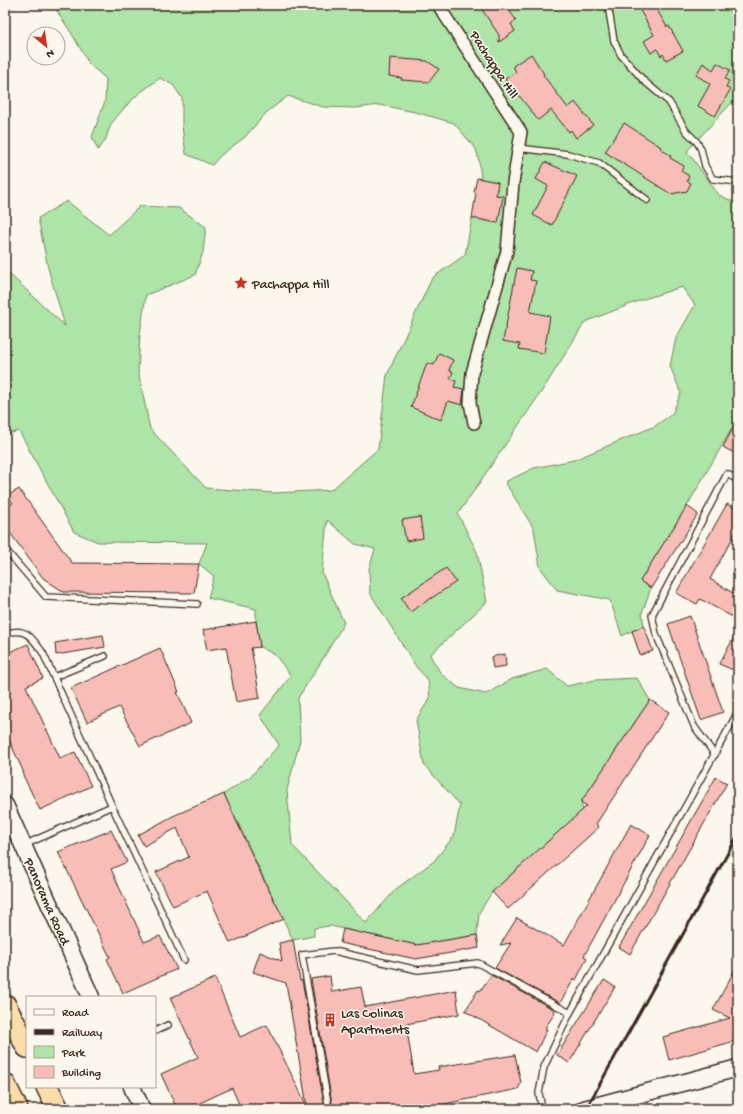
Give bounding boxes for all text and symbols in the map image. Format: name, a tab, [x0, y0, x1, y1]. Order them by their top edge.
north arrow	[26, 26, 66, 66]
street label: Pachappa Hill	[464, 27, 521, 103]
text: N	[44, 46, 56, 60]
place icon: Pachappa Hill	[233, 275, 249, 291]
place label: Pachappa Hill	[251, 277, 330, 294]
street label: Panorama Road	[18, 855, 73, 950]
legend	[26, 996, 156, 1088]
place label: Las Colinas Apartments	[341, 1006, 410, 1039]
text: Road	[62, 1007, 89, 1021]
building icon: Las Colinas Apartments	[322, 1012, 338, 1028]
text: Railway	[62, 1027, 102, 1041]
text: Park	[61, 1047, 87, 1061]
text: Building	[61, 1067, 101, 1081]

